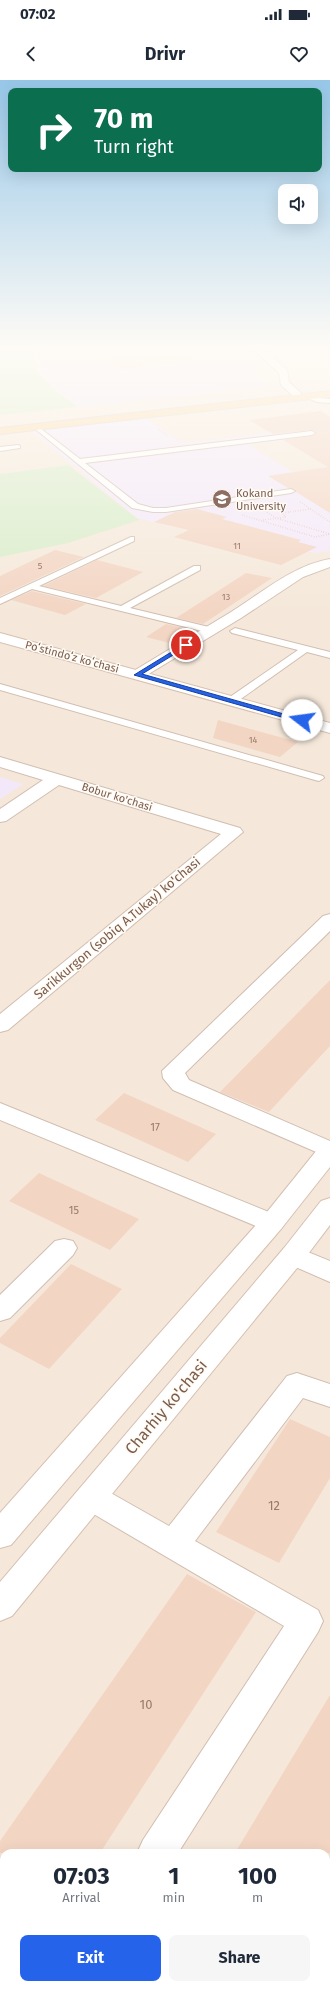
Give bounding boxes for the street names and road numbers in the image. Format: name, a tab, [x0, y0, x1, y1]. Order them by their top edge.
street label: Poʻstindoʻz koʻchasi	[24, 638, 120, 676]
street label: Bobur ko'chasi	[80, 780, 154, 814]
street label: Sarikkurgon (sobiq A.Tukay) ko'chasi	[31, 854, 203, 1002]
street label: Charhiy ko'chasi	[121, 1356, 211, 1458]

